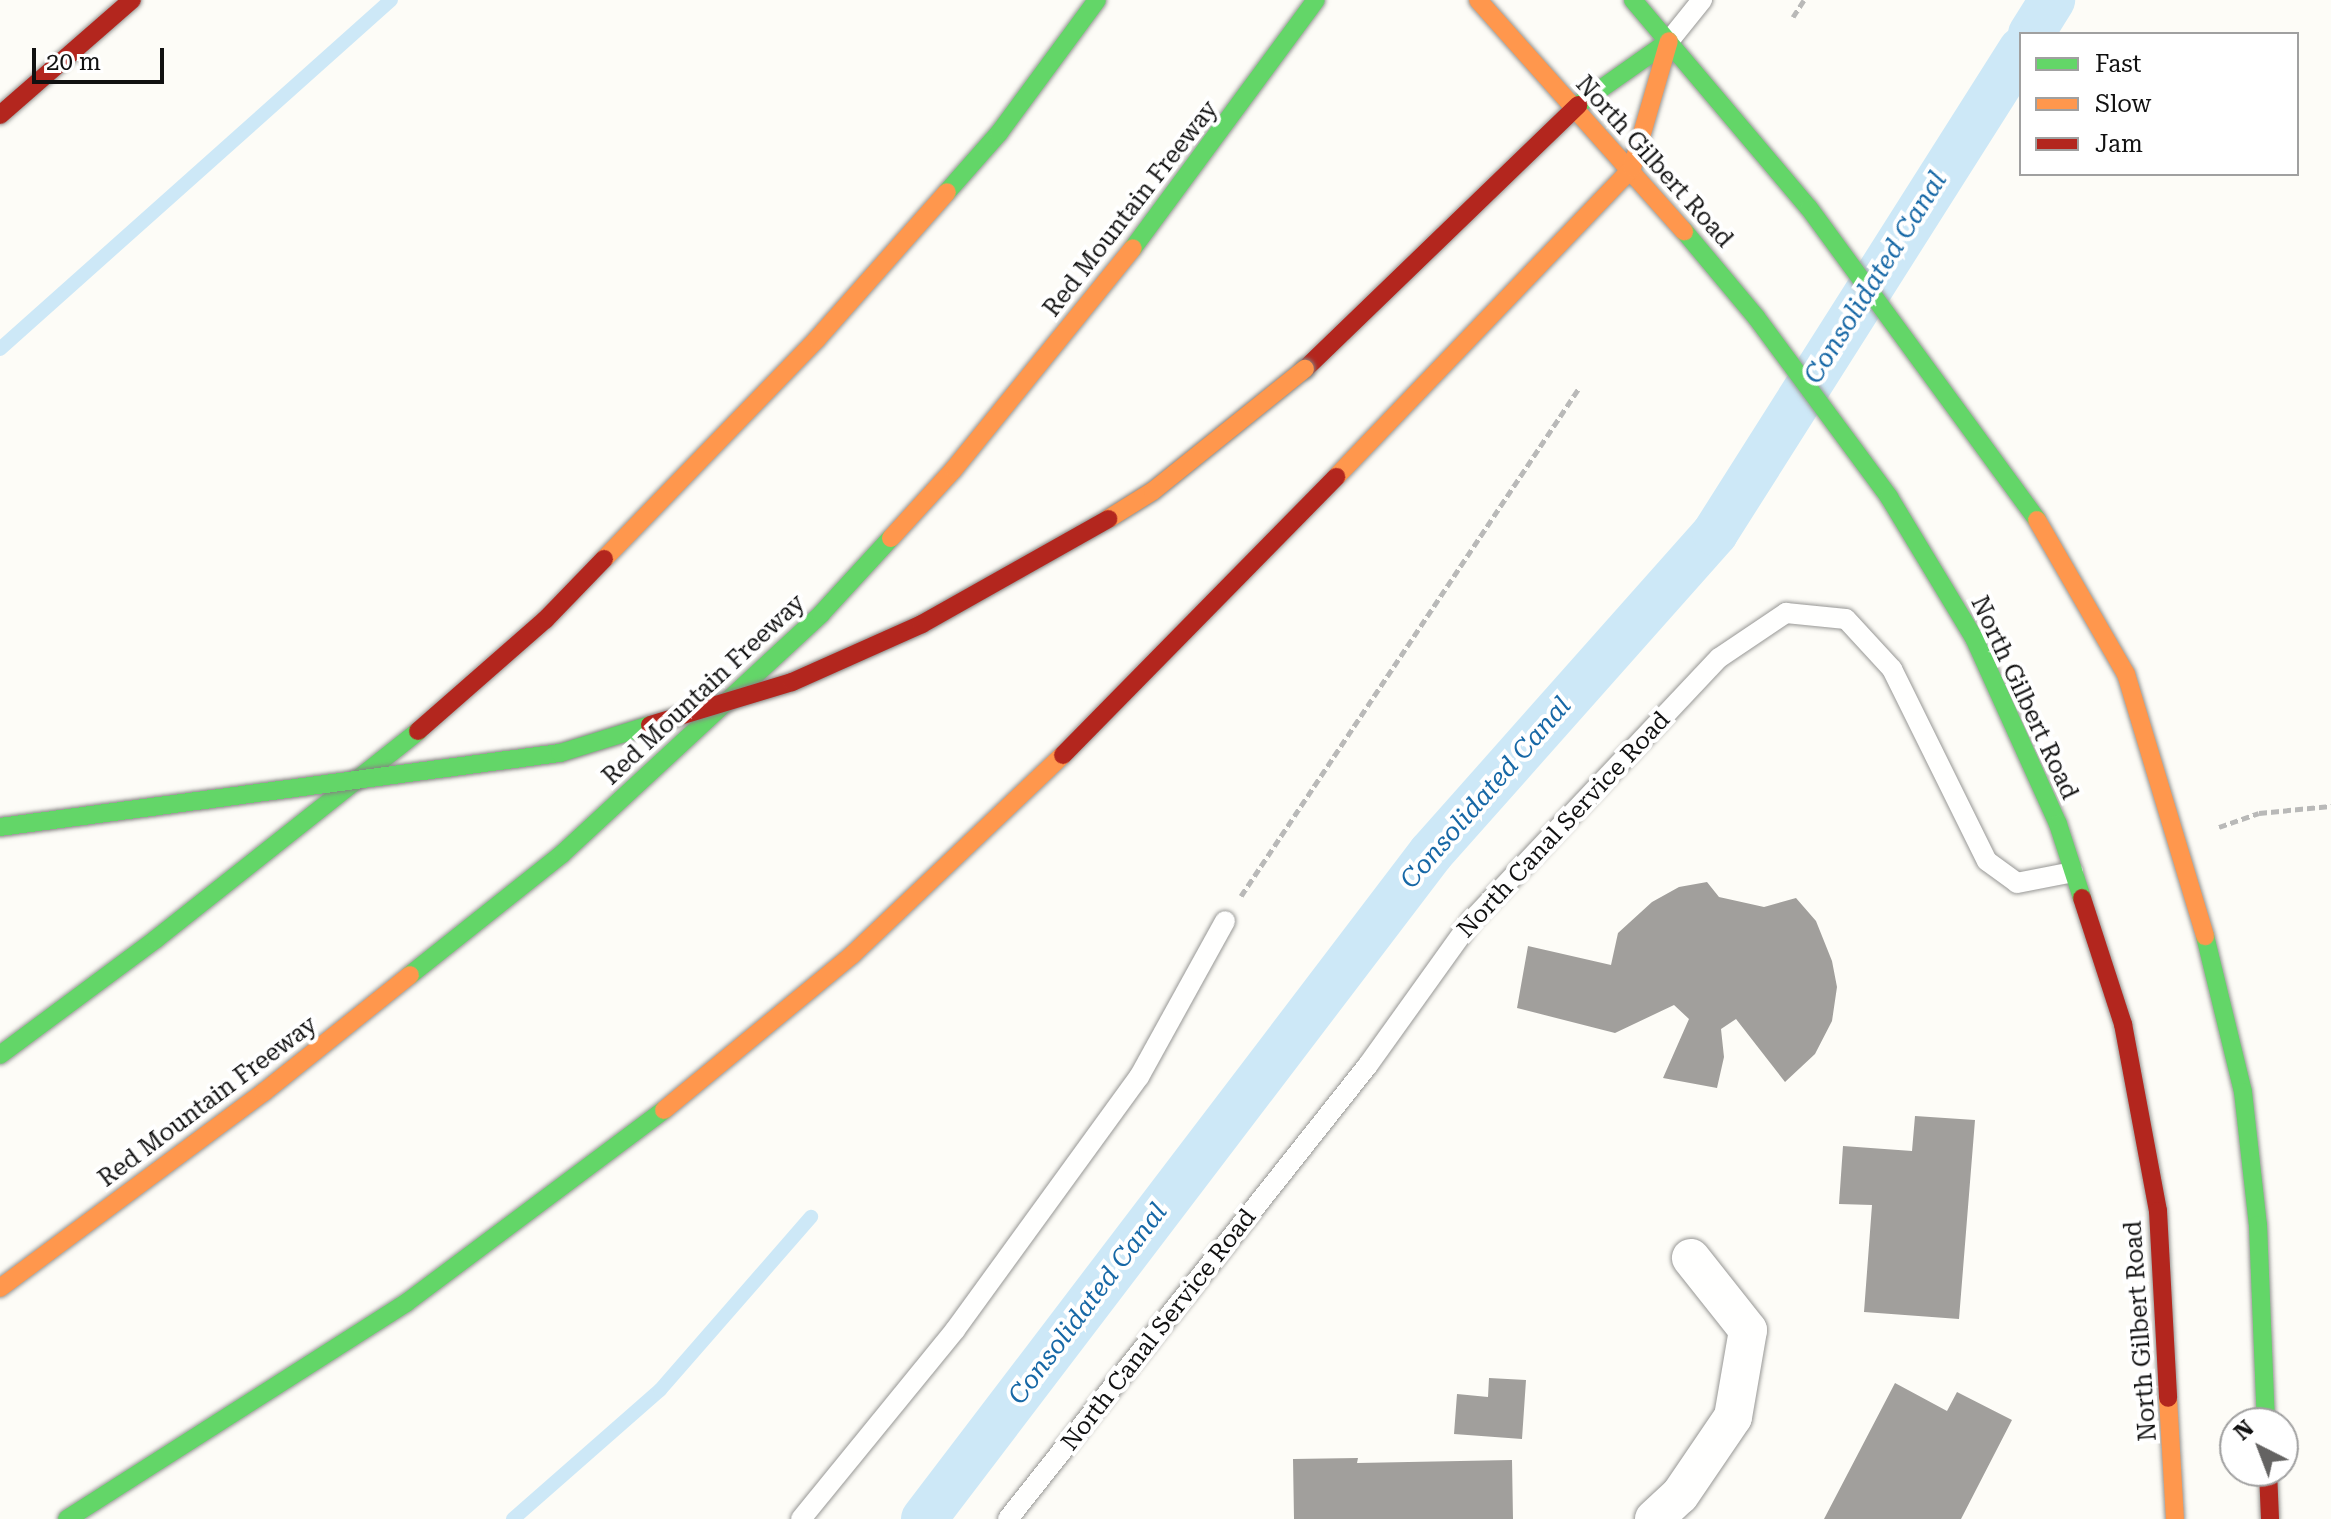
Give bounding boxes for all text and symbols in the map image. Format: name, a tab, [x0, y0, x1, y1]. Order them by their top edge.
scale bar	[36, 32, 168, 82]
legend	[2019, 32, 2299, 176]
text: 20 m	[46, 48, 101, 76]
text: Fast	[2095, 50, 2142, 78]
street label: North Gilbert Road	[1569, 70, 1739, 254]
text: Slow	[2095, 90, 2151, 118]
street label: Red Mountain Freeway	[1038, 95, 1224, 323]
text: Jam	[2095, 130, 2143, 158]
water label: Consolidated Canal	[1798, 166, 1954, 390]
street label: Red Mountain Freeway	[597, 589, 811, 791]
street label: North Gilbert Road	[1964, 592, 2084, 804]
water label: Consolidated Canal	[1394, 691, 1578, 895]
street label: North Canal Service Road	[1452, 706, 1676, 944]
street label: Red Mountain Freeway	[93, 1010, 323, 1194]
water label: Consolidated Canal	[1002, 1197, 1174, 1411]
street label: North Canal Service Road	[1056, 1203, 1262, 1457]
street label: North Gilbert Road	[2119, 1220, 2163, 1442]
north arrow	[2219, 1407, 2299, 1487]
text: N	[2229, 1415, 2259, 1445]

